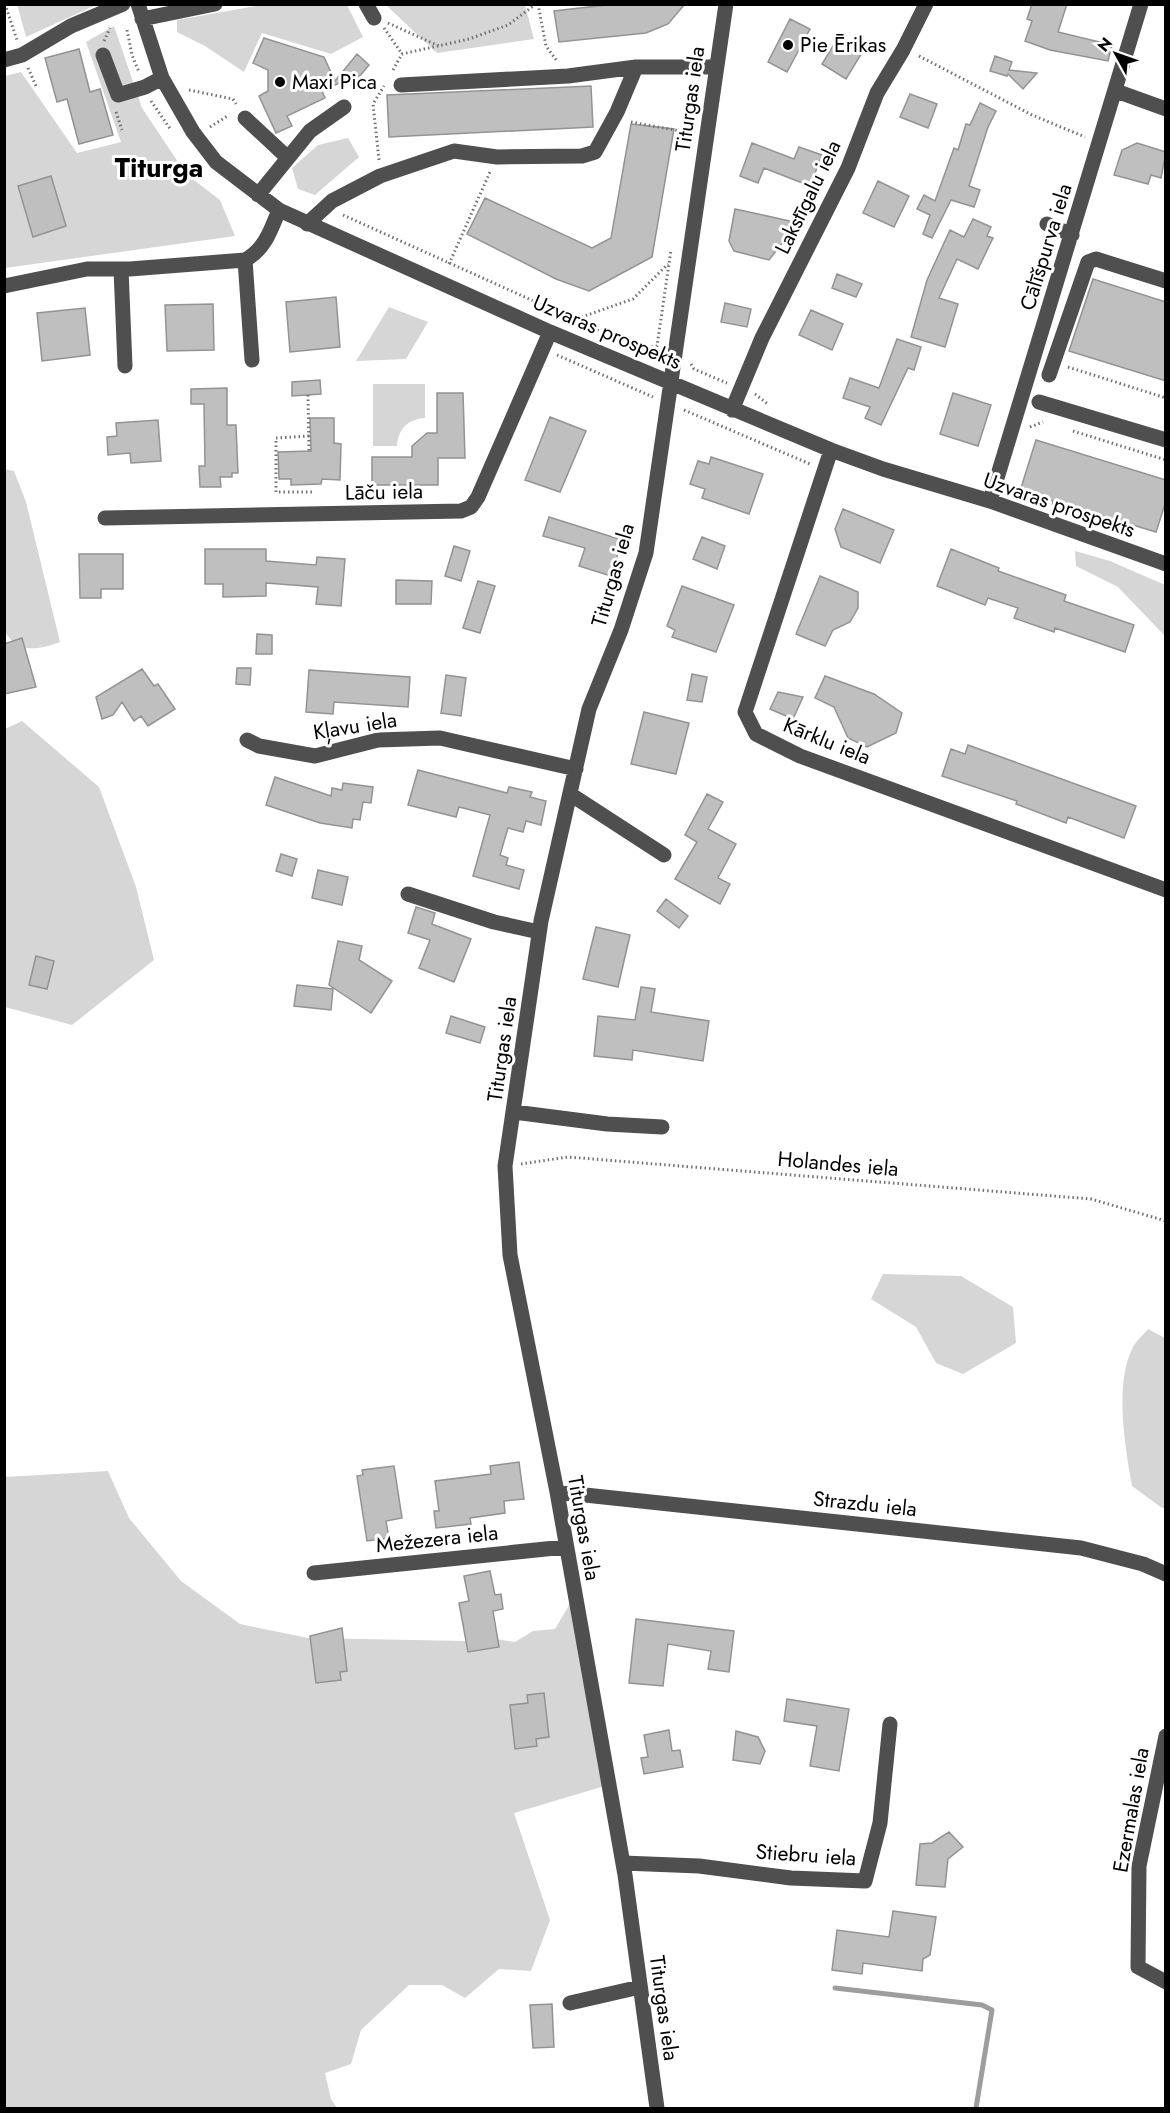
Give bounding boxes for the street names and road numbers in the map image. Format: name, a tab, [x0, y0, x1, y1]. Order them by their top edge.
street label: Titurgas iela	[668, 44, 712, 154]
street label: Lakstīgalu iela	[768, 135, 848, 259]
street label: Cālīšpurva iela	[1013, 180, 1079, 314]
street label: Uzvaras prospekts	[528, 287, 686, 377]
street label: Uzvaras prospekts	[979, 465, 1139, 545]
street label: Lāču iela	[345, 476, 423, 508]
street label: Titurgas iela	[584, 520, 642, 630]
street label: Kļavu iela	[311, 705, 399, 747]
street label: Kārklu iela	[779, 710, 875, 772]
street label: Titurgas iela	[480, 994, 524, 1104]
street label: Holandes iela	[776, 1144, 900, 1184]
street label: Titurgas iela	[560, 1473, 608, 1583]
street label: Strazdu iela	[812, 1484, 918, 1524]
street label: Mežezera iela	[374, 1518, 500, 1560]
street label: Ezermalas iela	[1105, 1745, 1157, 1875]
street label: Stiebru iela	[755, 1837, 857, 1873]
street label: Titurgas iela	[642, 1953, 686, 2063]

